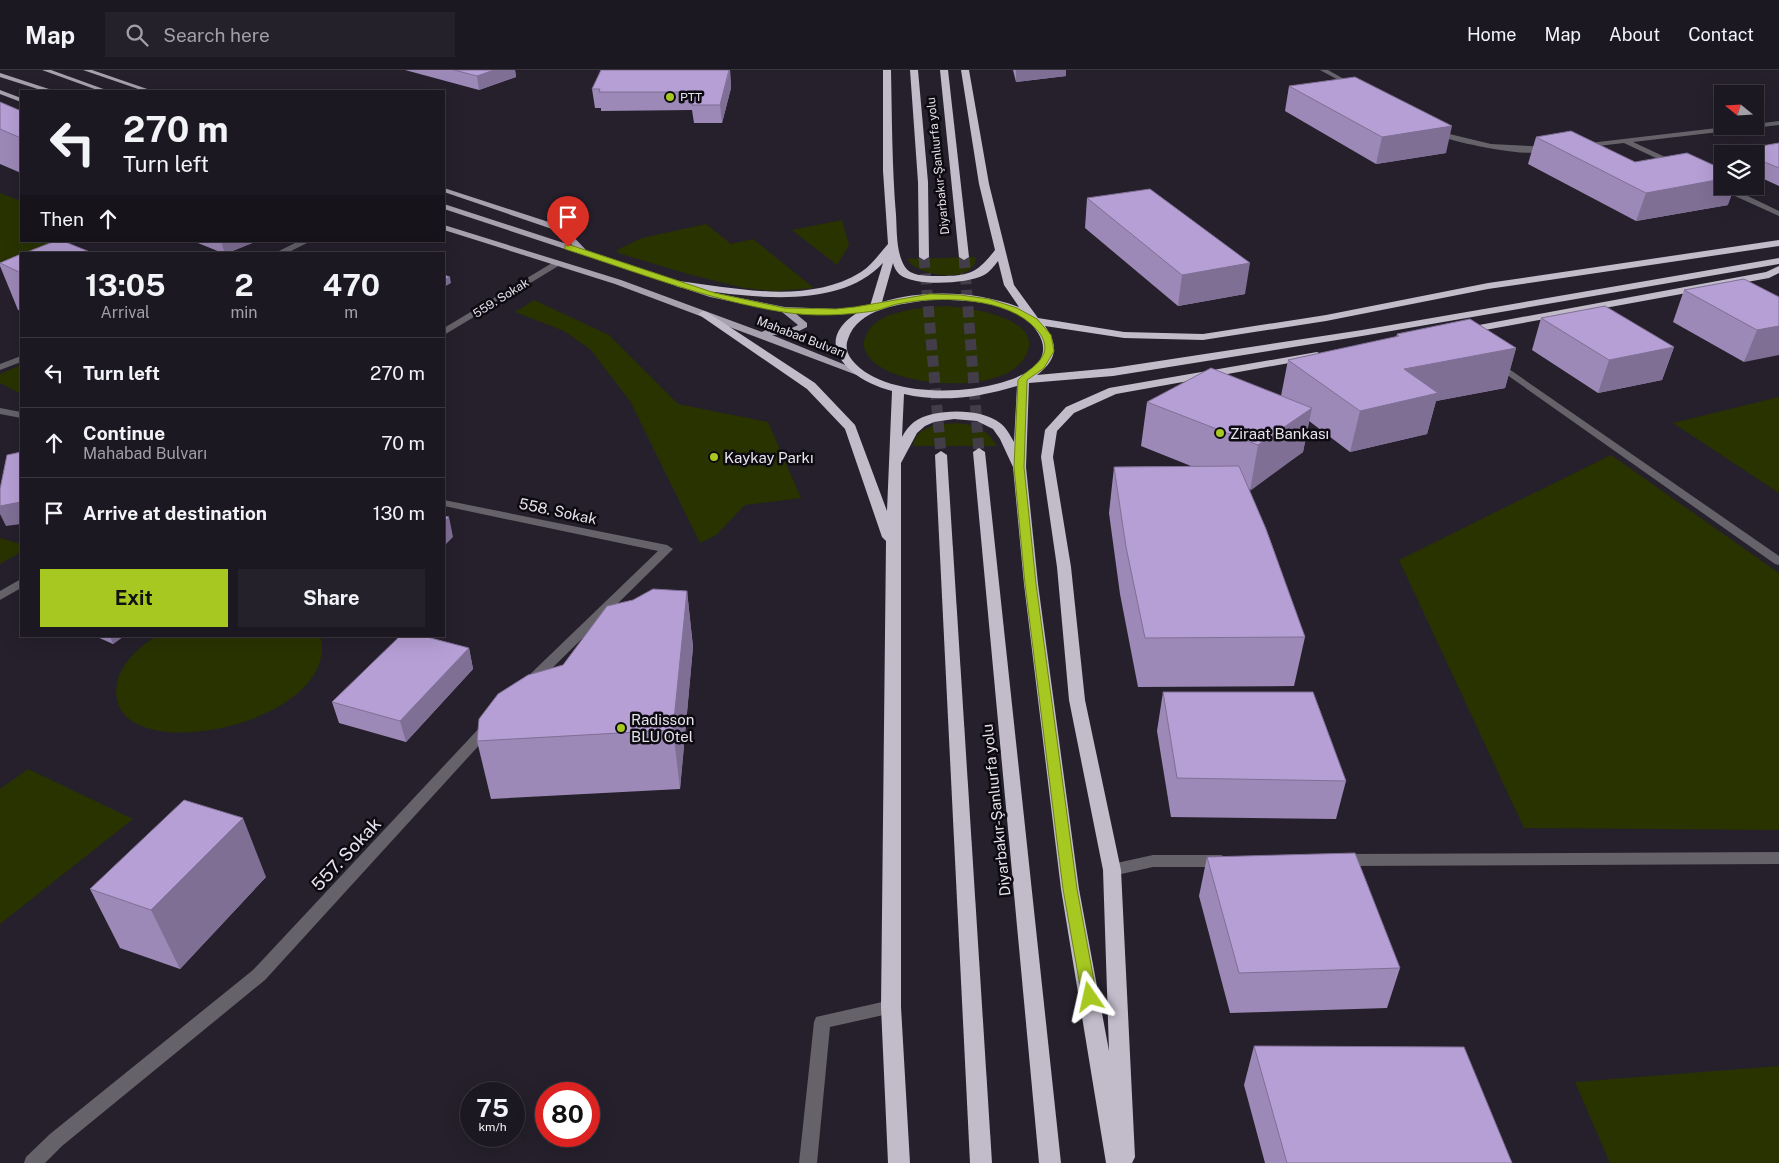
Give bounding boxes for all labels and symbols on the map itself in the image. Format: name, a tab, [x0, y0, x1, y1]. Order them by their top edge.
north arrow	[1714, 85, 1764, 135]
place label: PTT	[680, 90, 702, 104]
marker: PTT	[664, 91, 676, 103]
street label: Diyarbakır-Şanlıurfa yolu	[924, 96, 952, 236]
pin	[547, 196, 589, 247]
street label: 559. Sokak	[470, 275, 532, 321]
street label: Mahabad Bulvarı	[755, 314, 847, 360]
place label: Ziraat Bankası	[1230, 425, 1329, 442]
marker: Ziraat Bankası	[1214, 427, 1226, 439]
place label: Kaykay Parkı	[724, 449, 814, 466]
marker: Kaykay Parkı	[708, 451, 720, 463]
street label: 558. Sokak	[517, 494, 599, 528]
place label: Radisson BLU Otel	[631, 711, 694, 745]
marker: Radisson BLU Otel	[615, 722, 627, 734]
street label: Diyarbakır-Şanlıurfa yolu	[979, 723, 1013, 897]
street label: 557. Sokak	[307, 813, 385, 895]
position arrow	[1063, 970, 1115, 1022]
speed limit sign: 80	[535, 1082, 600, 1147]

